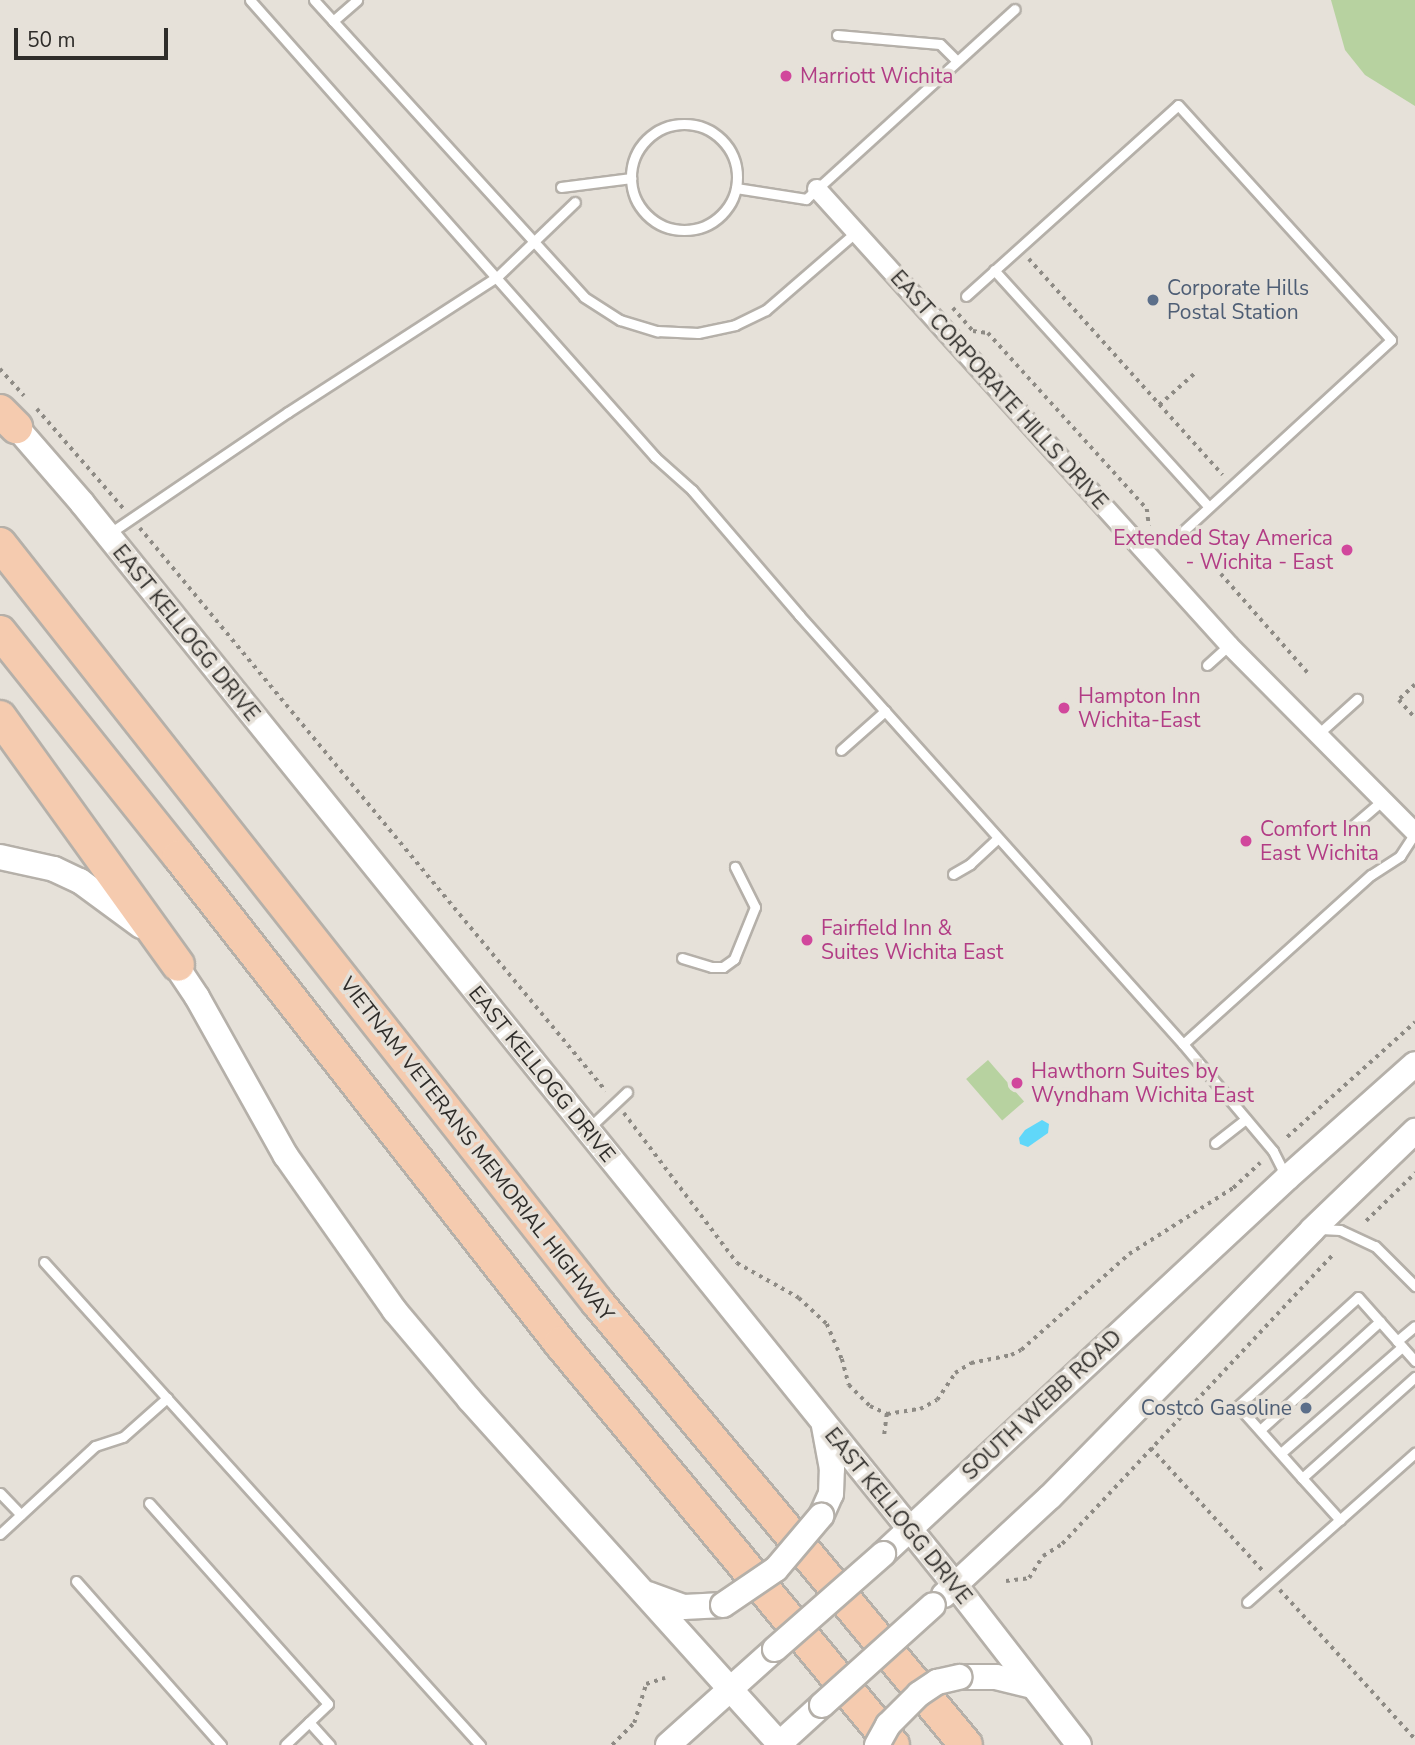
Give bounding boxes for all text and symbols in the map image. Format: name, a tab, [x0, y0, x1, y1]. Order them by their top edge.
scale bar	[18, 14, 172, 58]
text: 50 m	[27, 26, 76, 54]
place label: Marriott Wichita	[800, 63, 953, 89]
marker: Marriott Wichita	[778, 68, 794, 84]
street label: EAST CORPORATE HILLS DRIVE	[885, 265, 1113, 515]
place label: Corporate Hills Postal Station	[1167, 275, 1309, 325]
marker: Corporate Hills Postal Station	[1145, 292, 1161, 308]
place label: Extended Stay America - Wichita - East	[1113, 525, 1333, 575]
street label: EAST KELLOGG DRIVE	[107, 540, 265, 726]
marker: Extended Stay America - Wichita - East	[1339, 542, 1355, 558]
place label: Hampton Inn Wichita-East	[1078, 683, 1201, 733]
marker: Hampton Inn Wichita-East	[1056, 700, 1072, 716]
place label: Comfort Inn East Wichita	[1260, 816, 1379, 866]
marker: Comfort Inn East Wichita	[1238, 833, 1254, 849]
place label: Fairfield Inn & Suites Wichita East	[821, 915, 1003, 965]
marker: Fairfield Inn & Suites Wichita East	[799, 932, 815, 948]
street label: VIETNAM VETERANS MEMORIAL HIGHWAY	[335, 972, 619, 1326]
street label: EAST KELLOGG DRIVE	[463, 981, 621, 1167]
place label: Hawthorn Suites by Wyndham Wichita East	[1031, 1058, 1254, 1108]
marker: Hawthorn Suites by Wyndham Wichita East	[1009, 1075, 1025, 1091]
street label: SOUTH WEBB ROAD	[957, 1325, 1127, 1485]
place label: Costco Gasoline	[1141, 1395, 1292, 1421]
marker: Costco Gasoline	[1298, 1400, 1314, 1416]
street label: EAST KELLOGG DRIVE	[819, 1423, 977, 1609]

